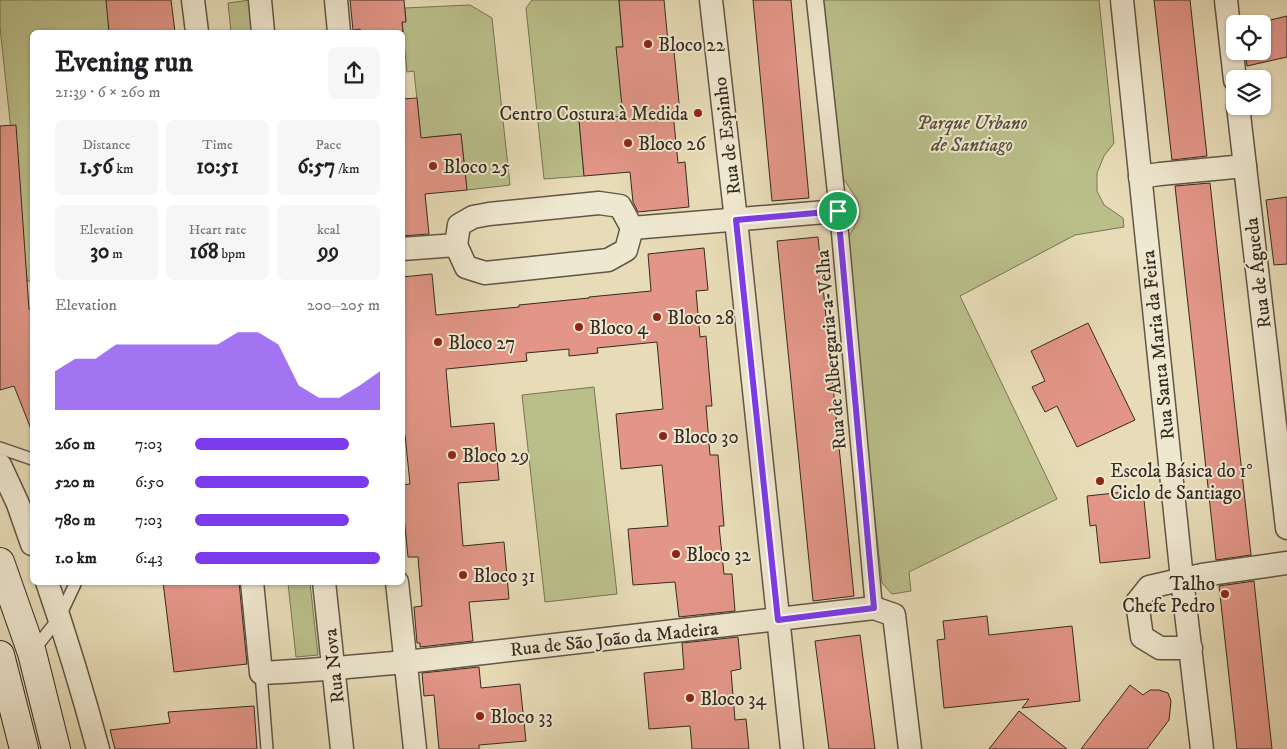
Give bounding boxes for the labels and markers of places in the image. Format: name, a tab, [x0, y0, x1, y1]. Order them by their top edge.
place label: Bloco 22	[658, 34, 726, 57]
marker: Bloco 22	[642, 38, 654, 50]
place label: Centro Costura à Medida	[499, 103, 688, 126]
marker: Centro Costura à Medida	[692, 107, 704, 119]
place label: Bloco 26	[638, 133, 707, 156]
marker: Bloco 26	[622, 137, 634, 149]
place label: Bloco 25	[443, 156, 511, 179]
marker: Bloco 25	[427, 160, 439, 172]
pin	[817, 190, 859, 232]
place label: Bloco 28	[667, 307, 734, 330]
marker: Bloco 28	[651, 311, 663, 323]
place label: Bloco 4	[589, 317, 649, 340]
marker: Bloco 4	[573, 321, 585, 333]
place label: Bloco 27	[448, 332, 515, 355]
marker: Bloco 27	[432, 336, 444, 348]
place label: Bloco 30	[673, 426, 739, 449]
marker: Bloco 30	[657, 430, 669, 442]
place label: Bloco 29	[462, 445, 529, 468]
marker: Bloco 29	[446, 449, 458, 461]
place label: Escola Básica do 1° Ciclo de Santiago	[1110, 460, 1253, 505]
marker: Escola Básica do 1° Ciclo de Santiago	[1094, 475, 1106, 487]
place label: Bloco 32	[686, 544, 751, 567]
marker: Bloco 32	[670, 548, 682, 560]
place label: Bloco 31	[473, 565, 535, 588]
marker: Bloco 31	[457, 569, 469, 581]
place label: Talho Chefe Pedro	[1122, 573, 1215, 618]
marker: Talho Chefe Pedro	[1219, 588, 1231, 600]
place label: Bloco 34	[700, 688, 767, 711]
marker: Bloco 34	[684, 692, 696, 704]
place label: Bloco 33	[490, 706, 552, 729]
marker: Bloco 33	[474, 710, 486, 722]

